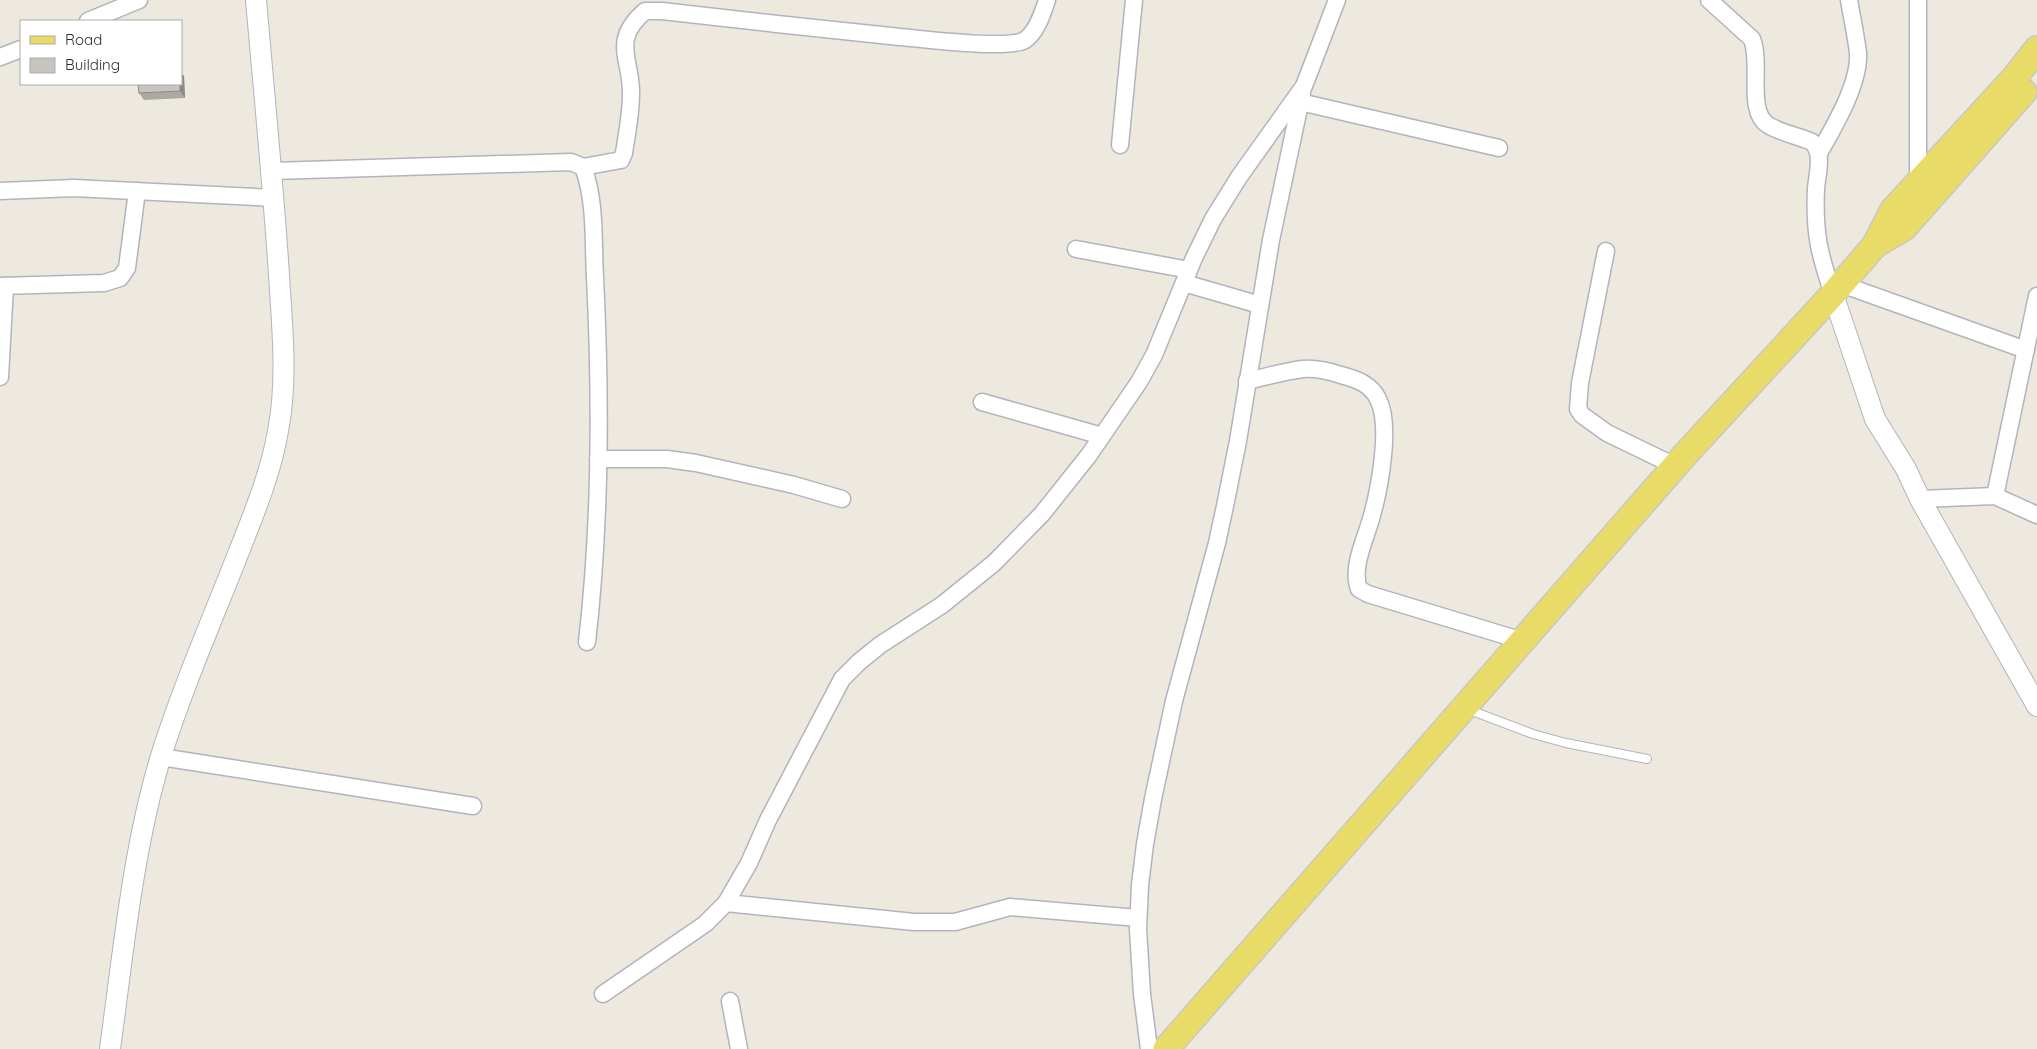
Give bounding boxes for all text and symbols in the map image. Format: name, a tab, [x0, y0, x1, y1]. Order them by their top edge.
legend	[20, 20, 182, 85]
text: Road	[65, 30, 102, 49]
text: Building	[65, 55, 120, 74]

